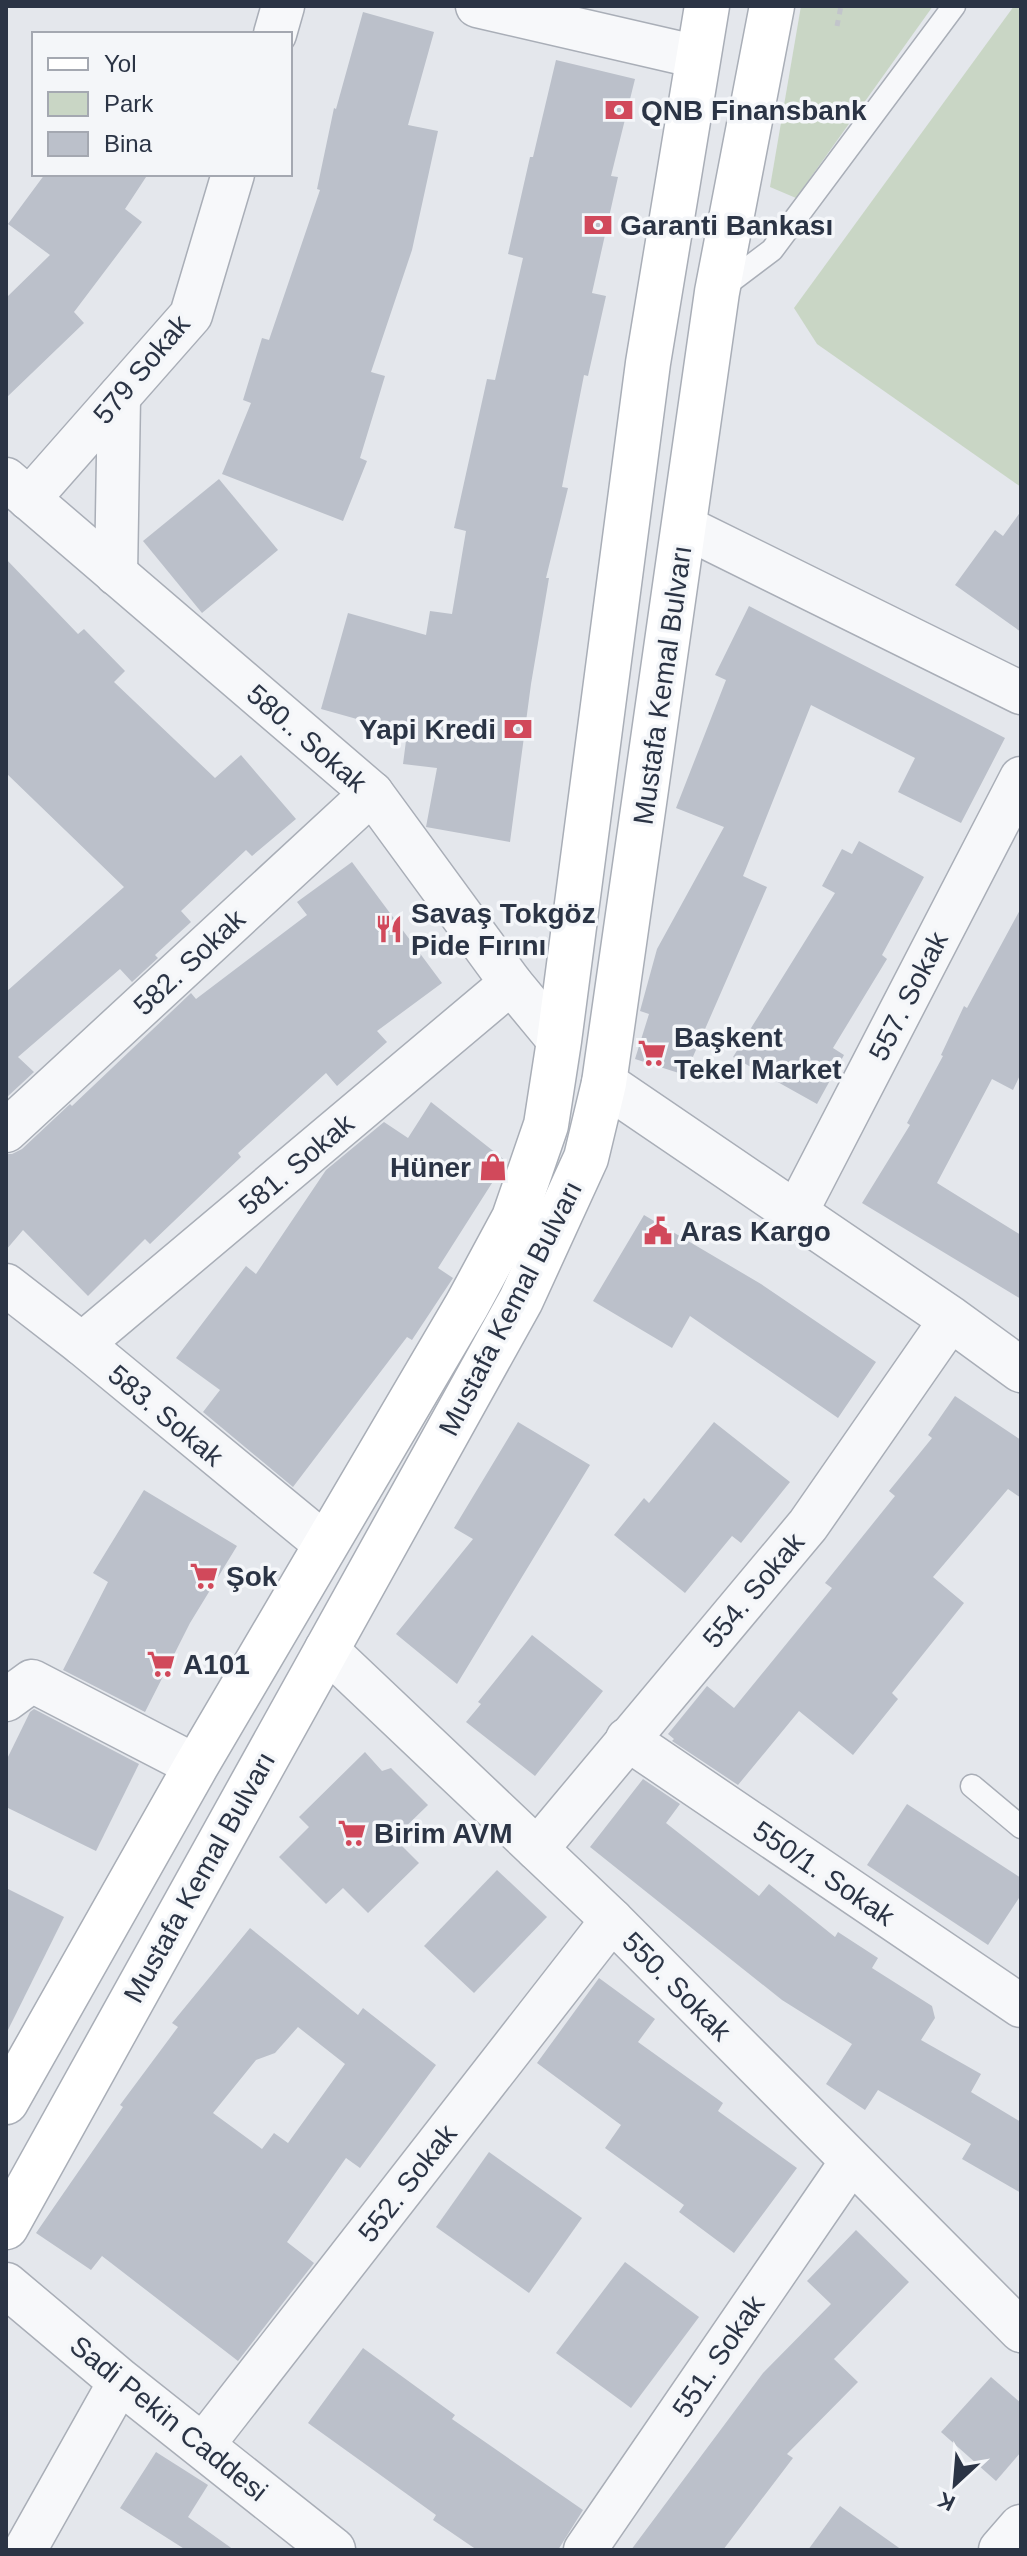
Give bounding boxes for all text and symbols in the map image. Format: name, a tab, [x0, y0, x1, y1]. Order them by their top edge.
legend	[32, 32, 292, 176]
text: Yol	[104, 50, 136, 77]
text: Park	[104, 90, 154, 117]
bank icon: QNB Finansbank	[604, 95, 634, 125]
place label: QNB Finansbank	[641, 95, 867, 126]
text: Bina	[104, 130, 153, 157]
bank icon: Garanti Bankası	[583, 210, 613, 240]
place label: Garanti Bankası	[620, 210, 833, 241]
street label: 579 Sokak	[87, 308, 196, 430]
street label: Mustafa Kemal Bulvarı	[628, 543, 697, 827]
street label: 580.. Sokak	[241, 678, 373, 799]
place label: Yapi Kredi	[359, 714, 496, 745]
bank icon: Yapi Kredi	[503, 714, 533, 744]
place label: Savaş Tokgöz Pide Fırını	[411, 898, 596, 961]
street label: 582. Sokak	[128, 903, 252, 1021]
restaurant icon: Savaş Tokgöz Pide Fırını	[374, 914, 404, 944]
street label: 557. Sokak	[863, 926, 955, 1066]
place label: Başkent Tekel Market	[674, 1022, 842, 1085]
supermarket icon: Başkent Tekel Market	[637, 1038, 667, 1068]
street label: 581. Sokak	[233, 1107, 361, 1221]
place label: Hüner	[390, 1152, 471, 1183]
shop icon: Hüner	[478, 1152, 508, 1182]
street label: Mustafa Kemal Bulvarı	[433, 1176, 588, 1441]
public building icon: Aras Kargo	[643, 1216, 673, 1246]
place label: Aras Kargo	[680, 1216, 831, 1247]
street label: 583. Sokak	[102, 1358, 230, 1473]
street label: 554. Sokak	[696, 1526, 811, 1654]
supermarket icon: Şok	[189, 1561, 219, 1591]
place label: Şok	[226, 1561, 278, 1592]
supermarket icon: A101	[146, 1649, 176, 1679]
place label: A101	[183, 1649, 250, 1680]
street label: Mustafa Kemal Bulvarı	[118, 1747, 281, 2008]
street label: 550/1. Sokak	[747, 1815, 901, 1933]
supermarket icon: Birim AVM	[337, 1818, 367, 1848]
place label: Birim AVM	[374, 1818, 512, 1849]
street label: 550. Sokak	[616, 1926, 738, 2048]
street label: 552. Sokak	[352, 2118, 463, 2248]
street label: 551. Sokak	[666, 2289, 771, 2423]
street label: Sadi Pekin Caddesi	[64, 2329, 273, 2507]
north arrow	[915, 2444, 995, 2524]
text: K	[934, 2487, 959, 2516]

